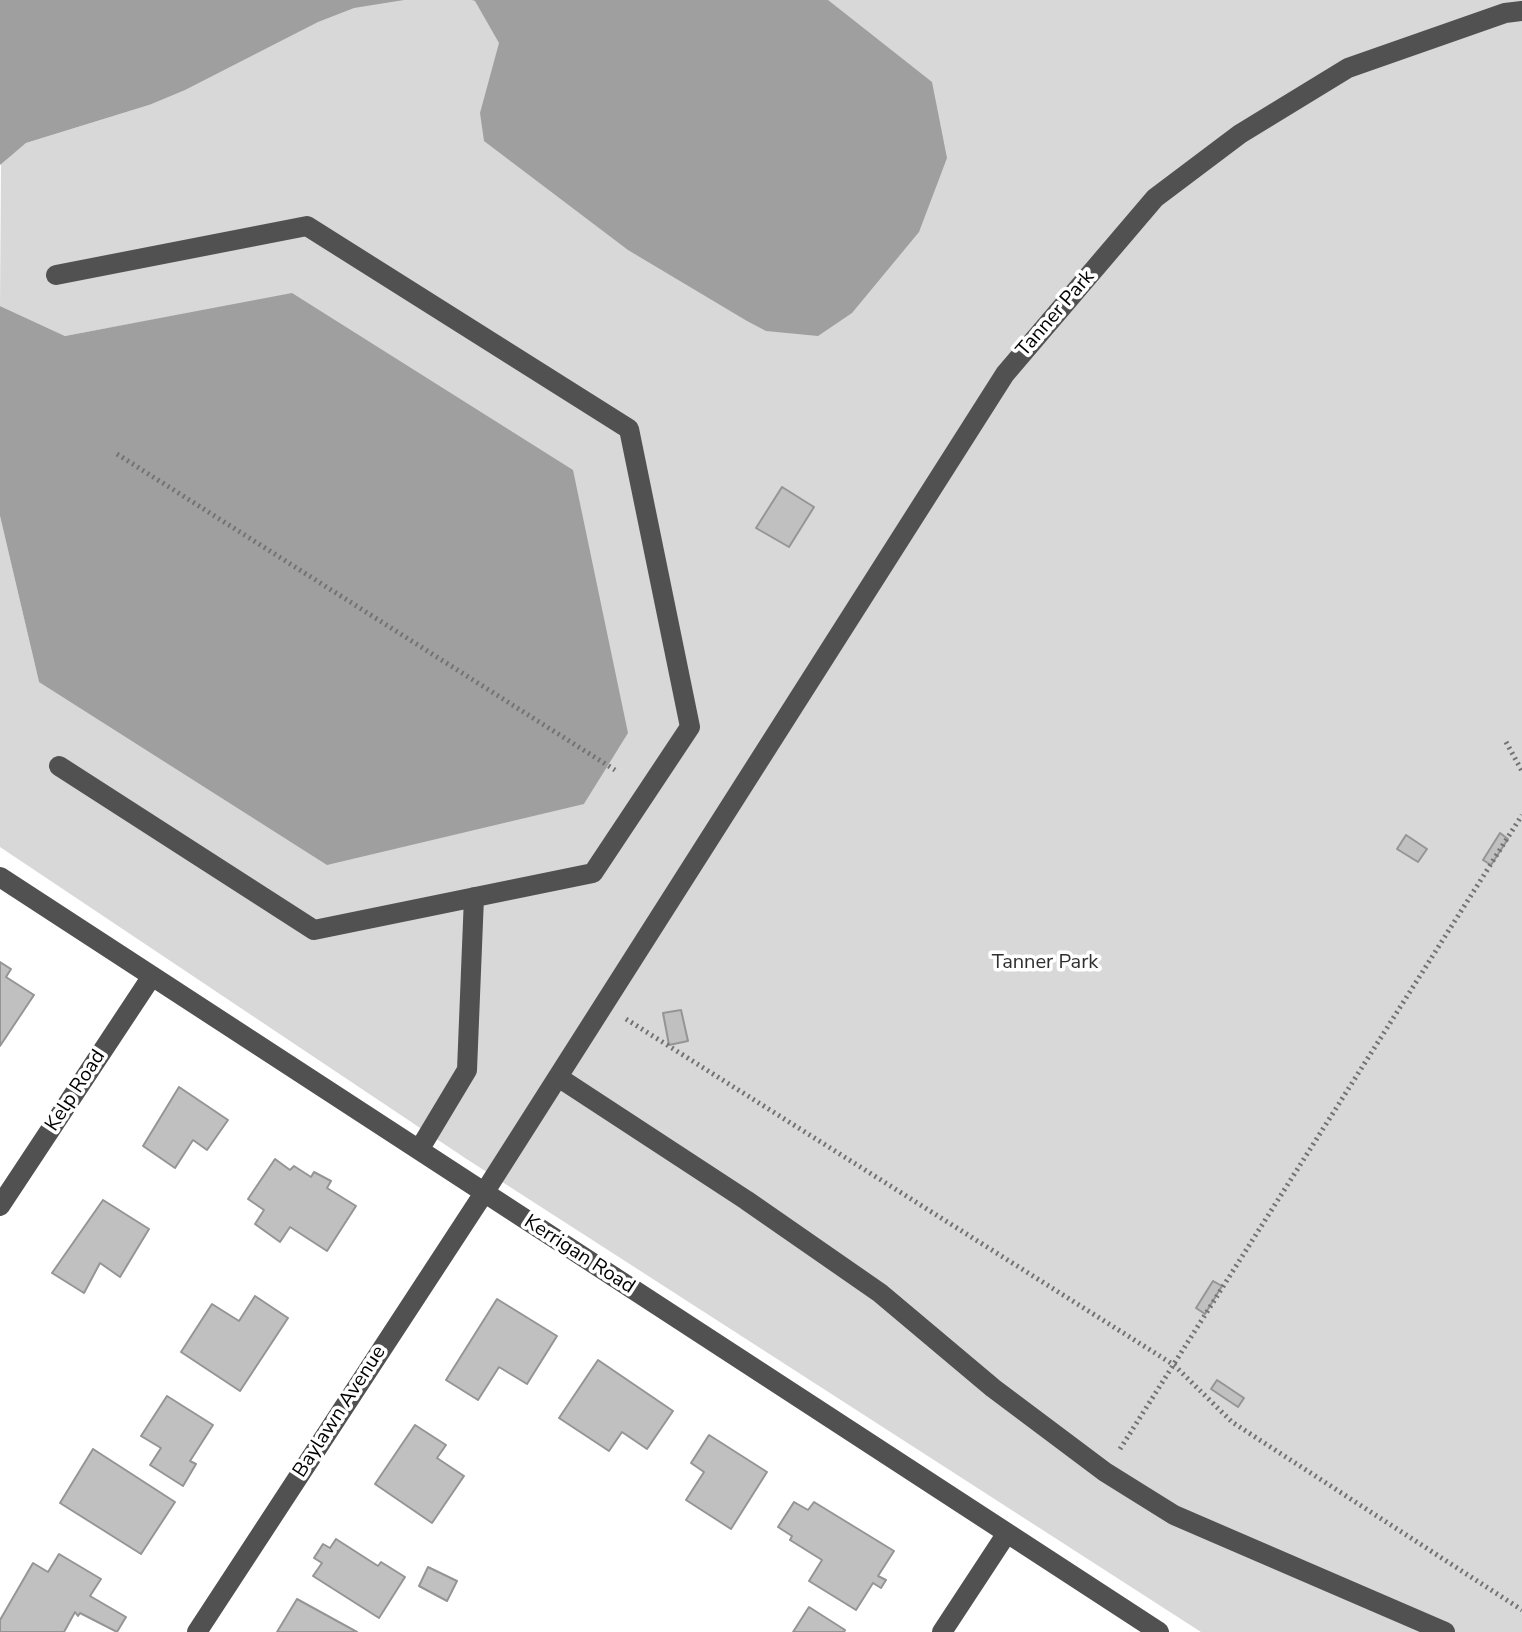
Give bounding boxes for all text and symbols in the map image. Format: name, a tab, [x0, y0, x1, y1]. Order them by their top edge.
street label: Tanner Park	[1012, 266, 1100, 362]
park label: Tanner Park	[992, 951, 1098, 975]
street label: Kelp Road	[41, 1046, 111, 1136]
street label: Kerrigan Road	[519, 1210, 639, 1300]
street label: Baylawn Avenue	[289, 1342, 391, 1482]

